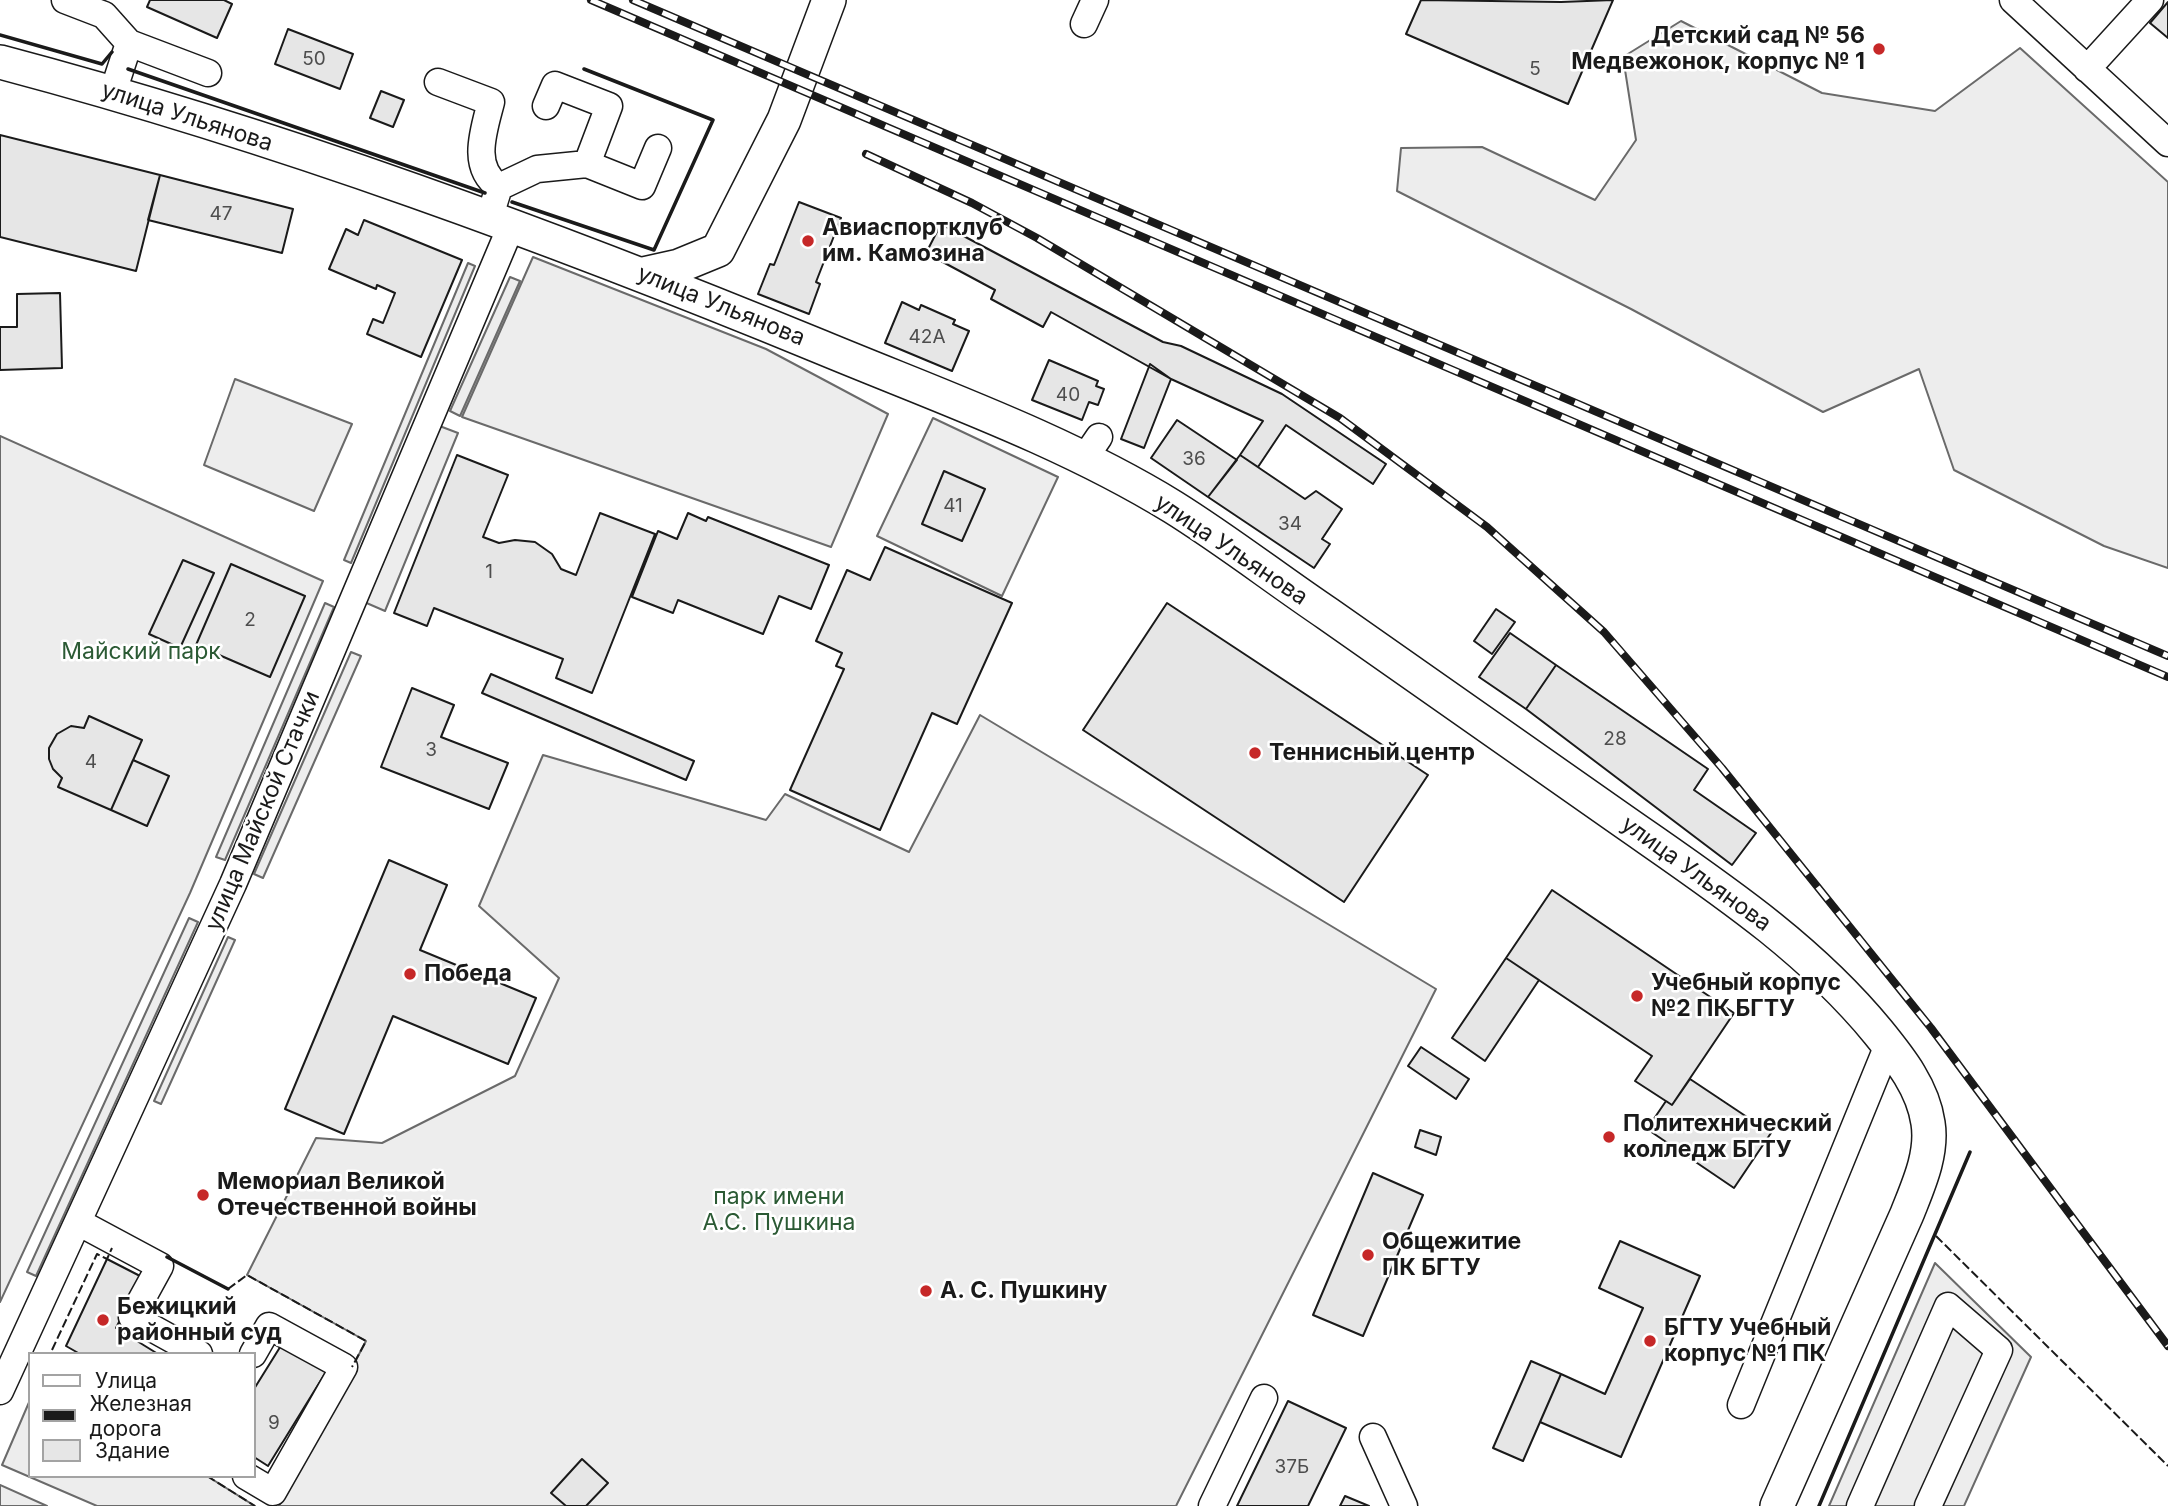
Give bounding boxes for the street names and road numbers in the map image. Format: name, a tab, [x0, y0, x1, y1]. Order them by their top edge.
street label: улица Ульянова	[98, 76, 276, 158]
street label: улица Ульянова	[633, 260, 809, 352]
street label: улица Ульянова	[1149, 489, 1313, 611]
street label: улица Майской Стачки	[200, 687, 326, 935]
street label: улица Ульянова	[1616, 810, 1776, 938]

